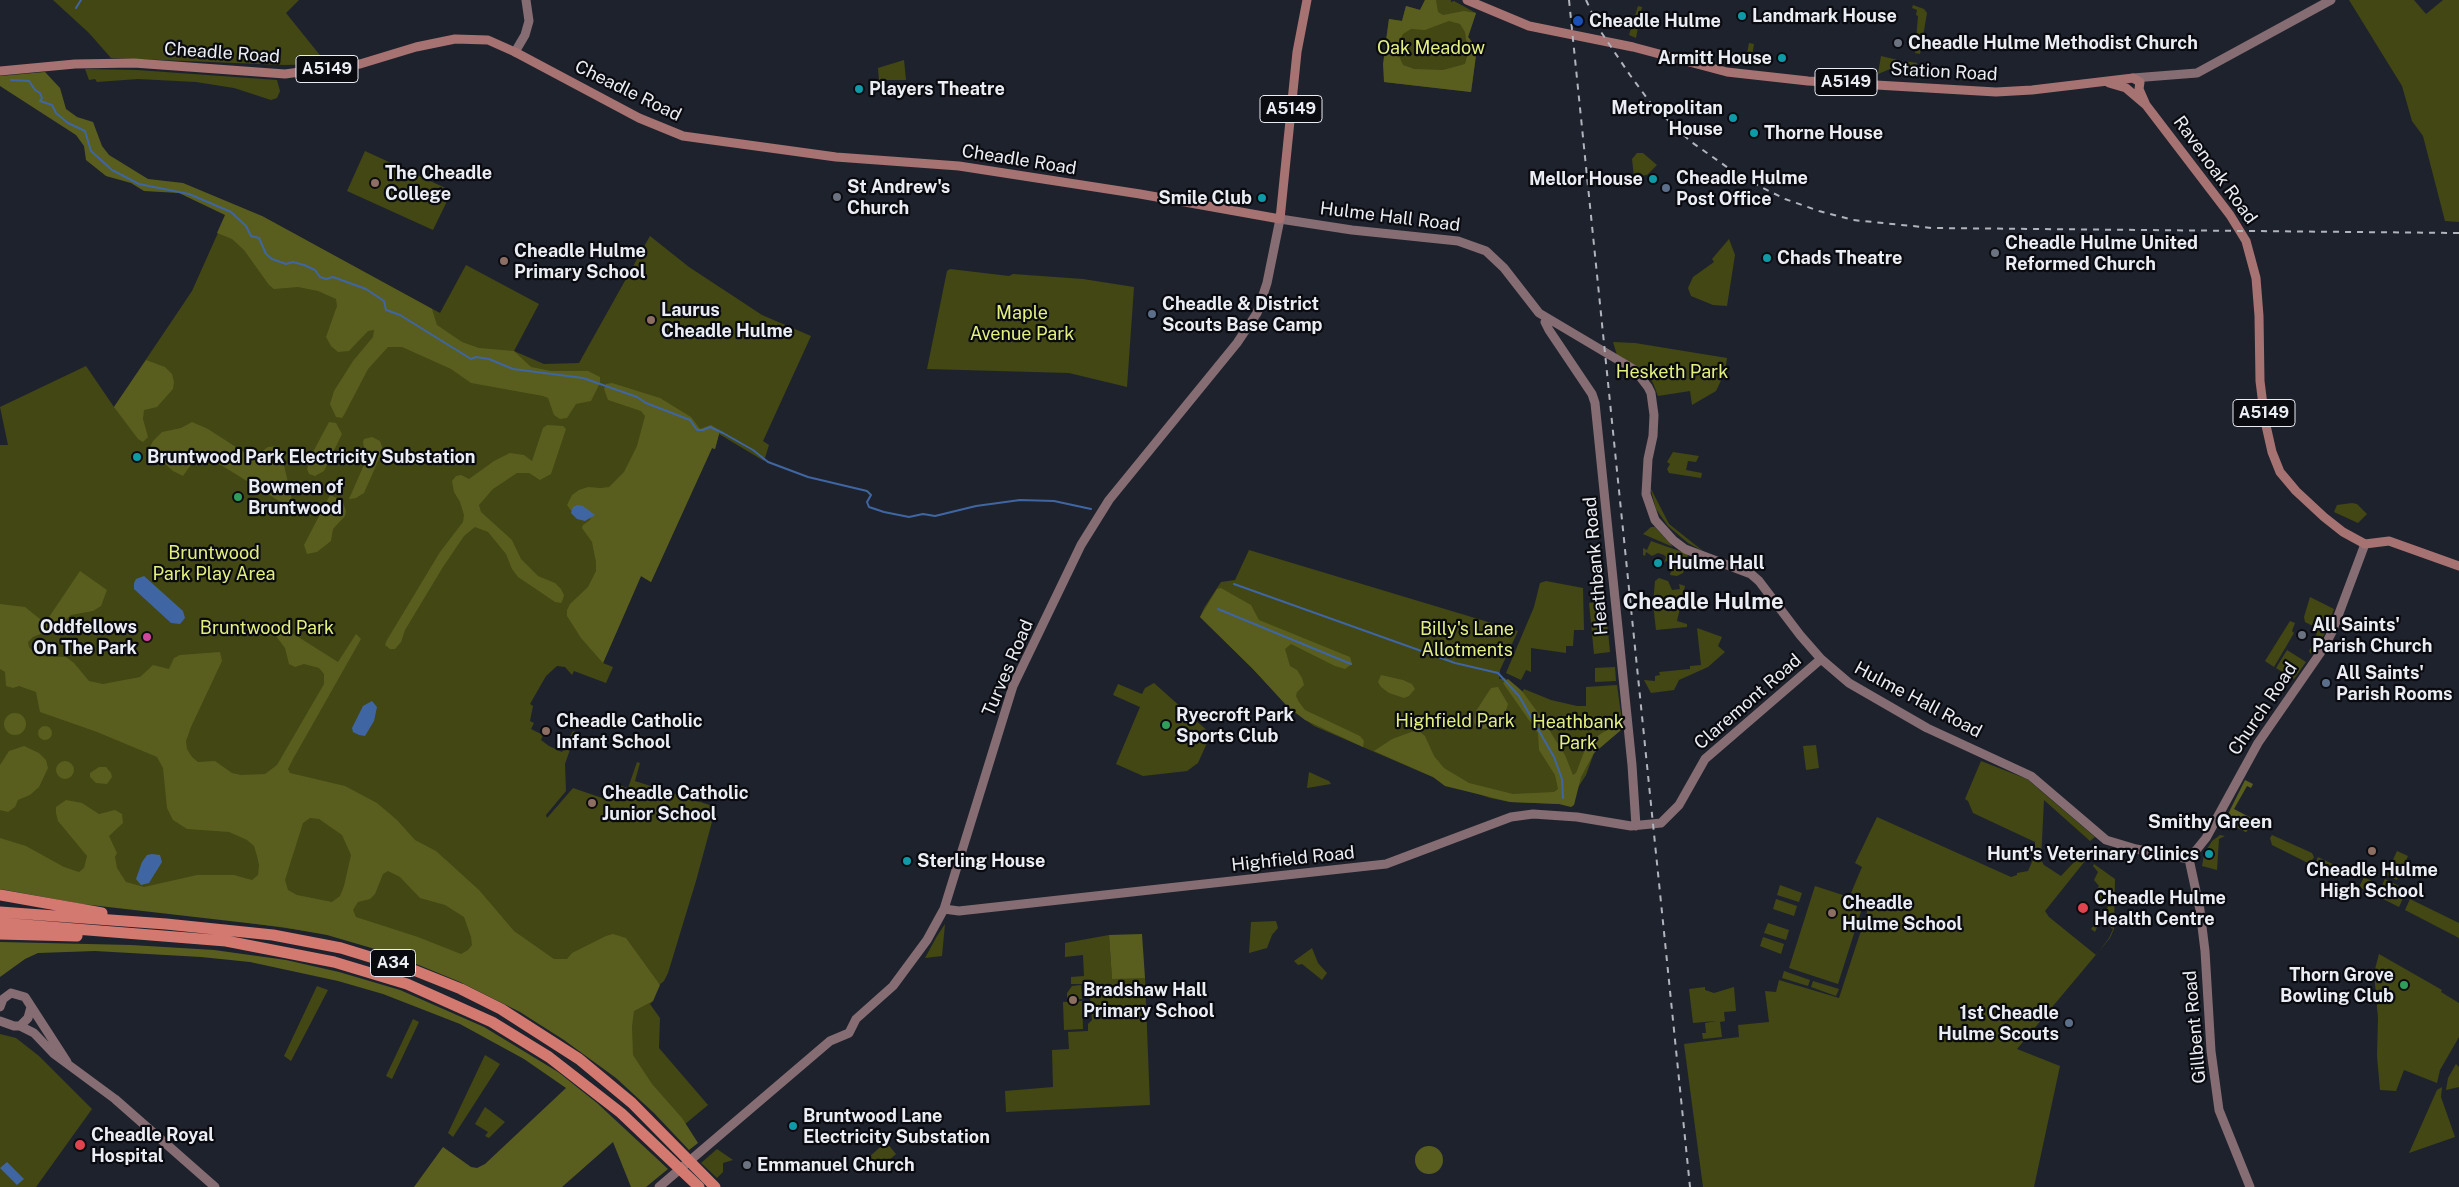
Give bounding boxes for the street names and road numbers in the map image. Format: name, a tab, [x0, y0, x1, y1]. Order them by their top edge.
street label: Cheadle Road	[163, 38, 281, 68]
road number: A5149	[296, 56, 358, 82]
street label: Cheadle Road	[571, 56, 685, 126]
street label: Station Road	[1890, 58, 1998, 86]
road number: A5149	[1815, 68, 1877, 95]
road number: A5149	[1260, 96, 1322, 122]
street label: Ravenoak Road	[2169, 112, 2261, 228]
street label: Cheadle Road	[960, 140, 1078, 180]
street label: Hulme Hall Road	[1319, 198, 1461, 236]
road number: A5149	[2233, 399, 2295, 426]
street label: Heathbank Road	[1579, 496, 1613, 636]
street label: Turves Road	[978, 617, 1038, 719]
street label: Claremont Road	[1690, 650, 1806, 754]
street label: Hulme Hall Road	[1851, 657, 1985, 743]
street label: Church Road	[2224, 658, 2302, 760]
street label: Highfield Road	[1230, 842, 1356, 876]
road number: A34	[370, 950, 416, 976]
street label: Gillbent Road	[2179, 970, 2211, 1084]

